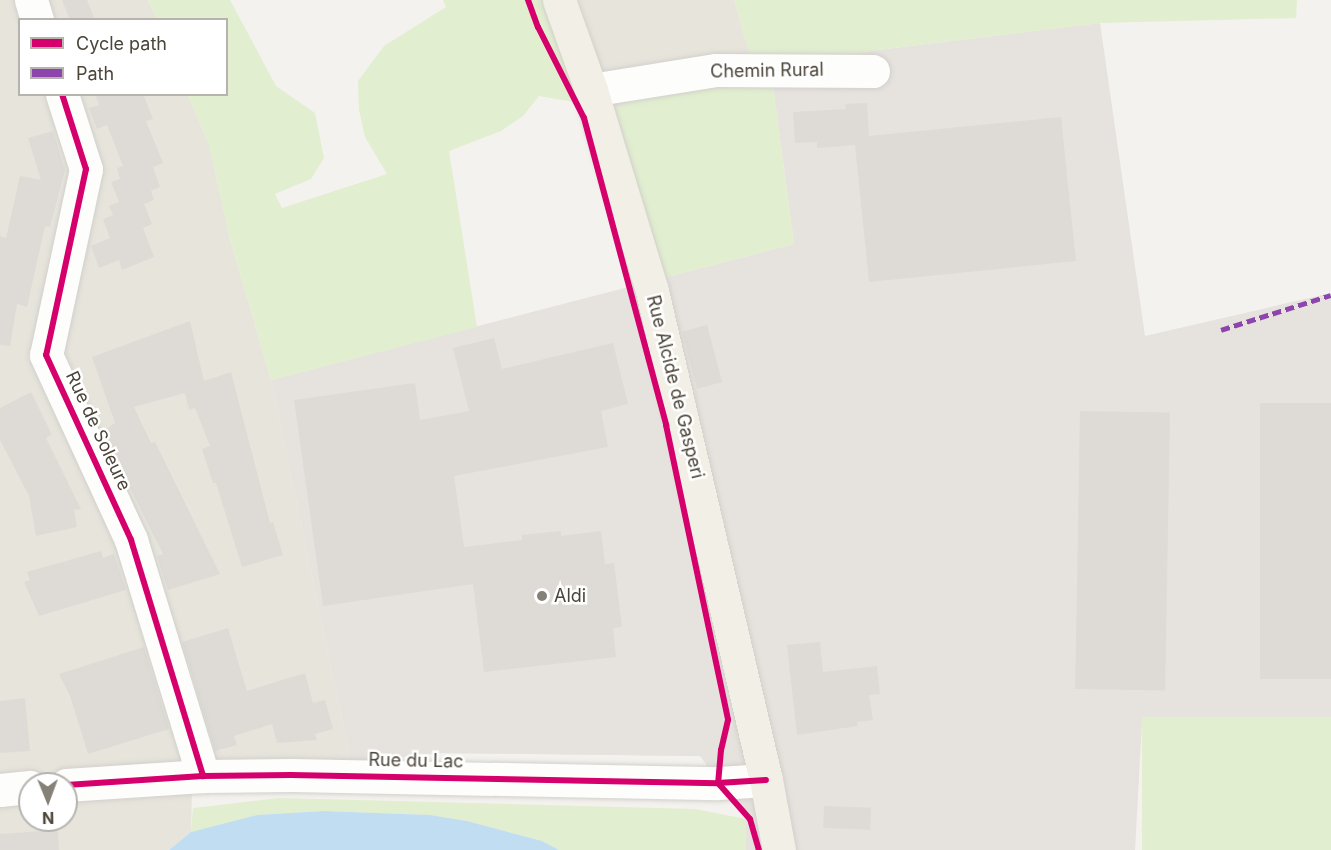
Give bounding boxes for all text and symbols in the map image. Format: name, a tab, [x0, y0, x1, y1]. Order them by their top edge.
legend	[18, 18, 228, 96]
text: Cycle path	[76, 33, 167, 54]
street label: Chemin Rural	[710, 59, 824, 83]
text: Path	[76, 63, 114, 84]
street label: Rue Alcide de Gasperi	[642, 293, 708, 481]
street label: Rue de Soleure	[61, 368, 135, 494]
place label: Aldi	[554, 585, 586, 607]
marker: Aldi	[535, 589, 549, 603]
street label: Rue du Lac	[368, 749, 464, 773]
north arrow	[18, 772, 78, 832]
text: N	[42, 808, 55, 828]

